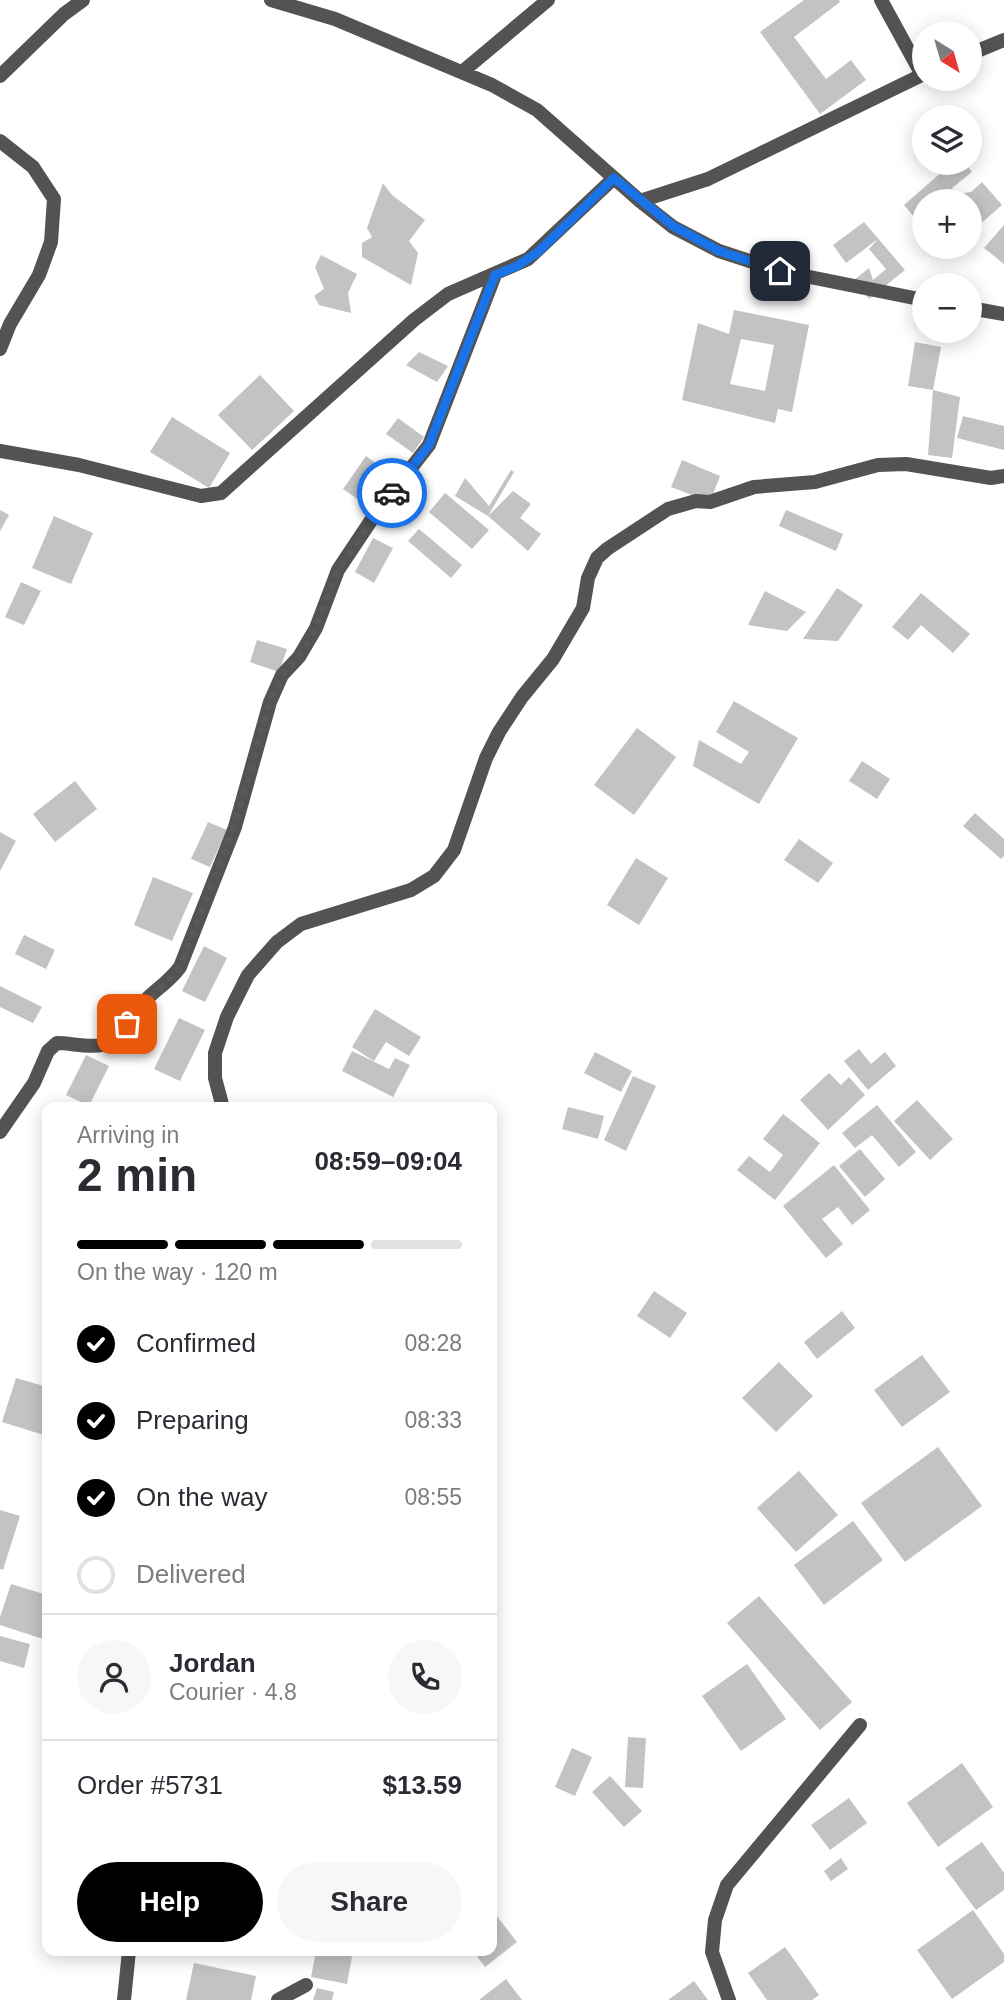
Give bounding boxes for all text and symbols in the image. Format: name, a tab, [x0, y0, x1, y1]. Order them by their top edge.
north arrow	[912, 21, 982, 91]
map controls	[912, 21, 982, 343]
button: layers	[912, 105, 982, 175]
button: +	[912, 189, 982, 259]
pin	[750, 241, 810, 301]
icon: home	[761, 252, 799, 290]
button: −	[912, 273, 982, 343]
courier	[357, 458, 427, 528]
icon: car	[373, 474, 411, 512]
pin	[97, 994, 157, 1054]
icon: bag	[108, 1005, 146, 1043]
text: Arriving in	[77, 1122, 179, 1148]
text: 08:59–09:04	[315, 1146, 462, 1176]
text: 2 min	[77, 1149, 197, 1201]
text: On the way · 120 m	[77, 1259, 278, 1285]
icon: check	[77, 1325, 115, 1363]
text: Confirmed	[136, 1328, 256, 1358]
text: 08:28	[404, 1330, 462, 1356]
icon: check	[77, 1402, 115, 1440]
text: Preparing	[136, 1405, 249, 1435]
text: 08:33	[404, 1407, 462, 1433]
icon: check	[77, 1479, 115, 1517]
text: On the way	[136, 1482, 268, 1512]
text: 08:55	[404, 1484, 462, 1510]
text: Delivered	[136, 1559, 246, 1589]
button: person	[77, 1640, 151, 1714]
button: phone	[388, 1640, 462, 1714]
text: Jordan	[169, 1648, 256, 1678]
text: Courier · 4.8	[169, 1679, 297, 1705]
text: Order #5731	[77, 1770, 223, 1800]
text: $13.59	[382, 1770, 462, 1800]
button: Help	[77, 1862, 263, 1942]
button: Share	[277, 1862, 462, 1942]

